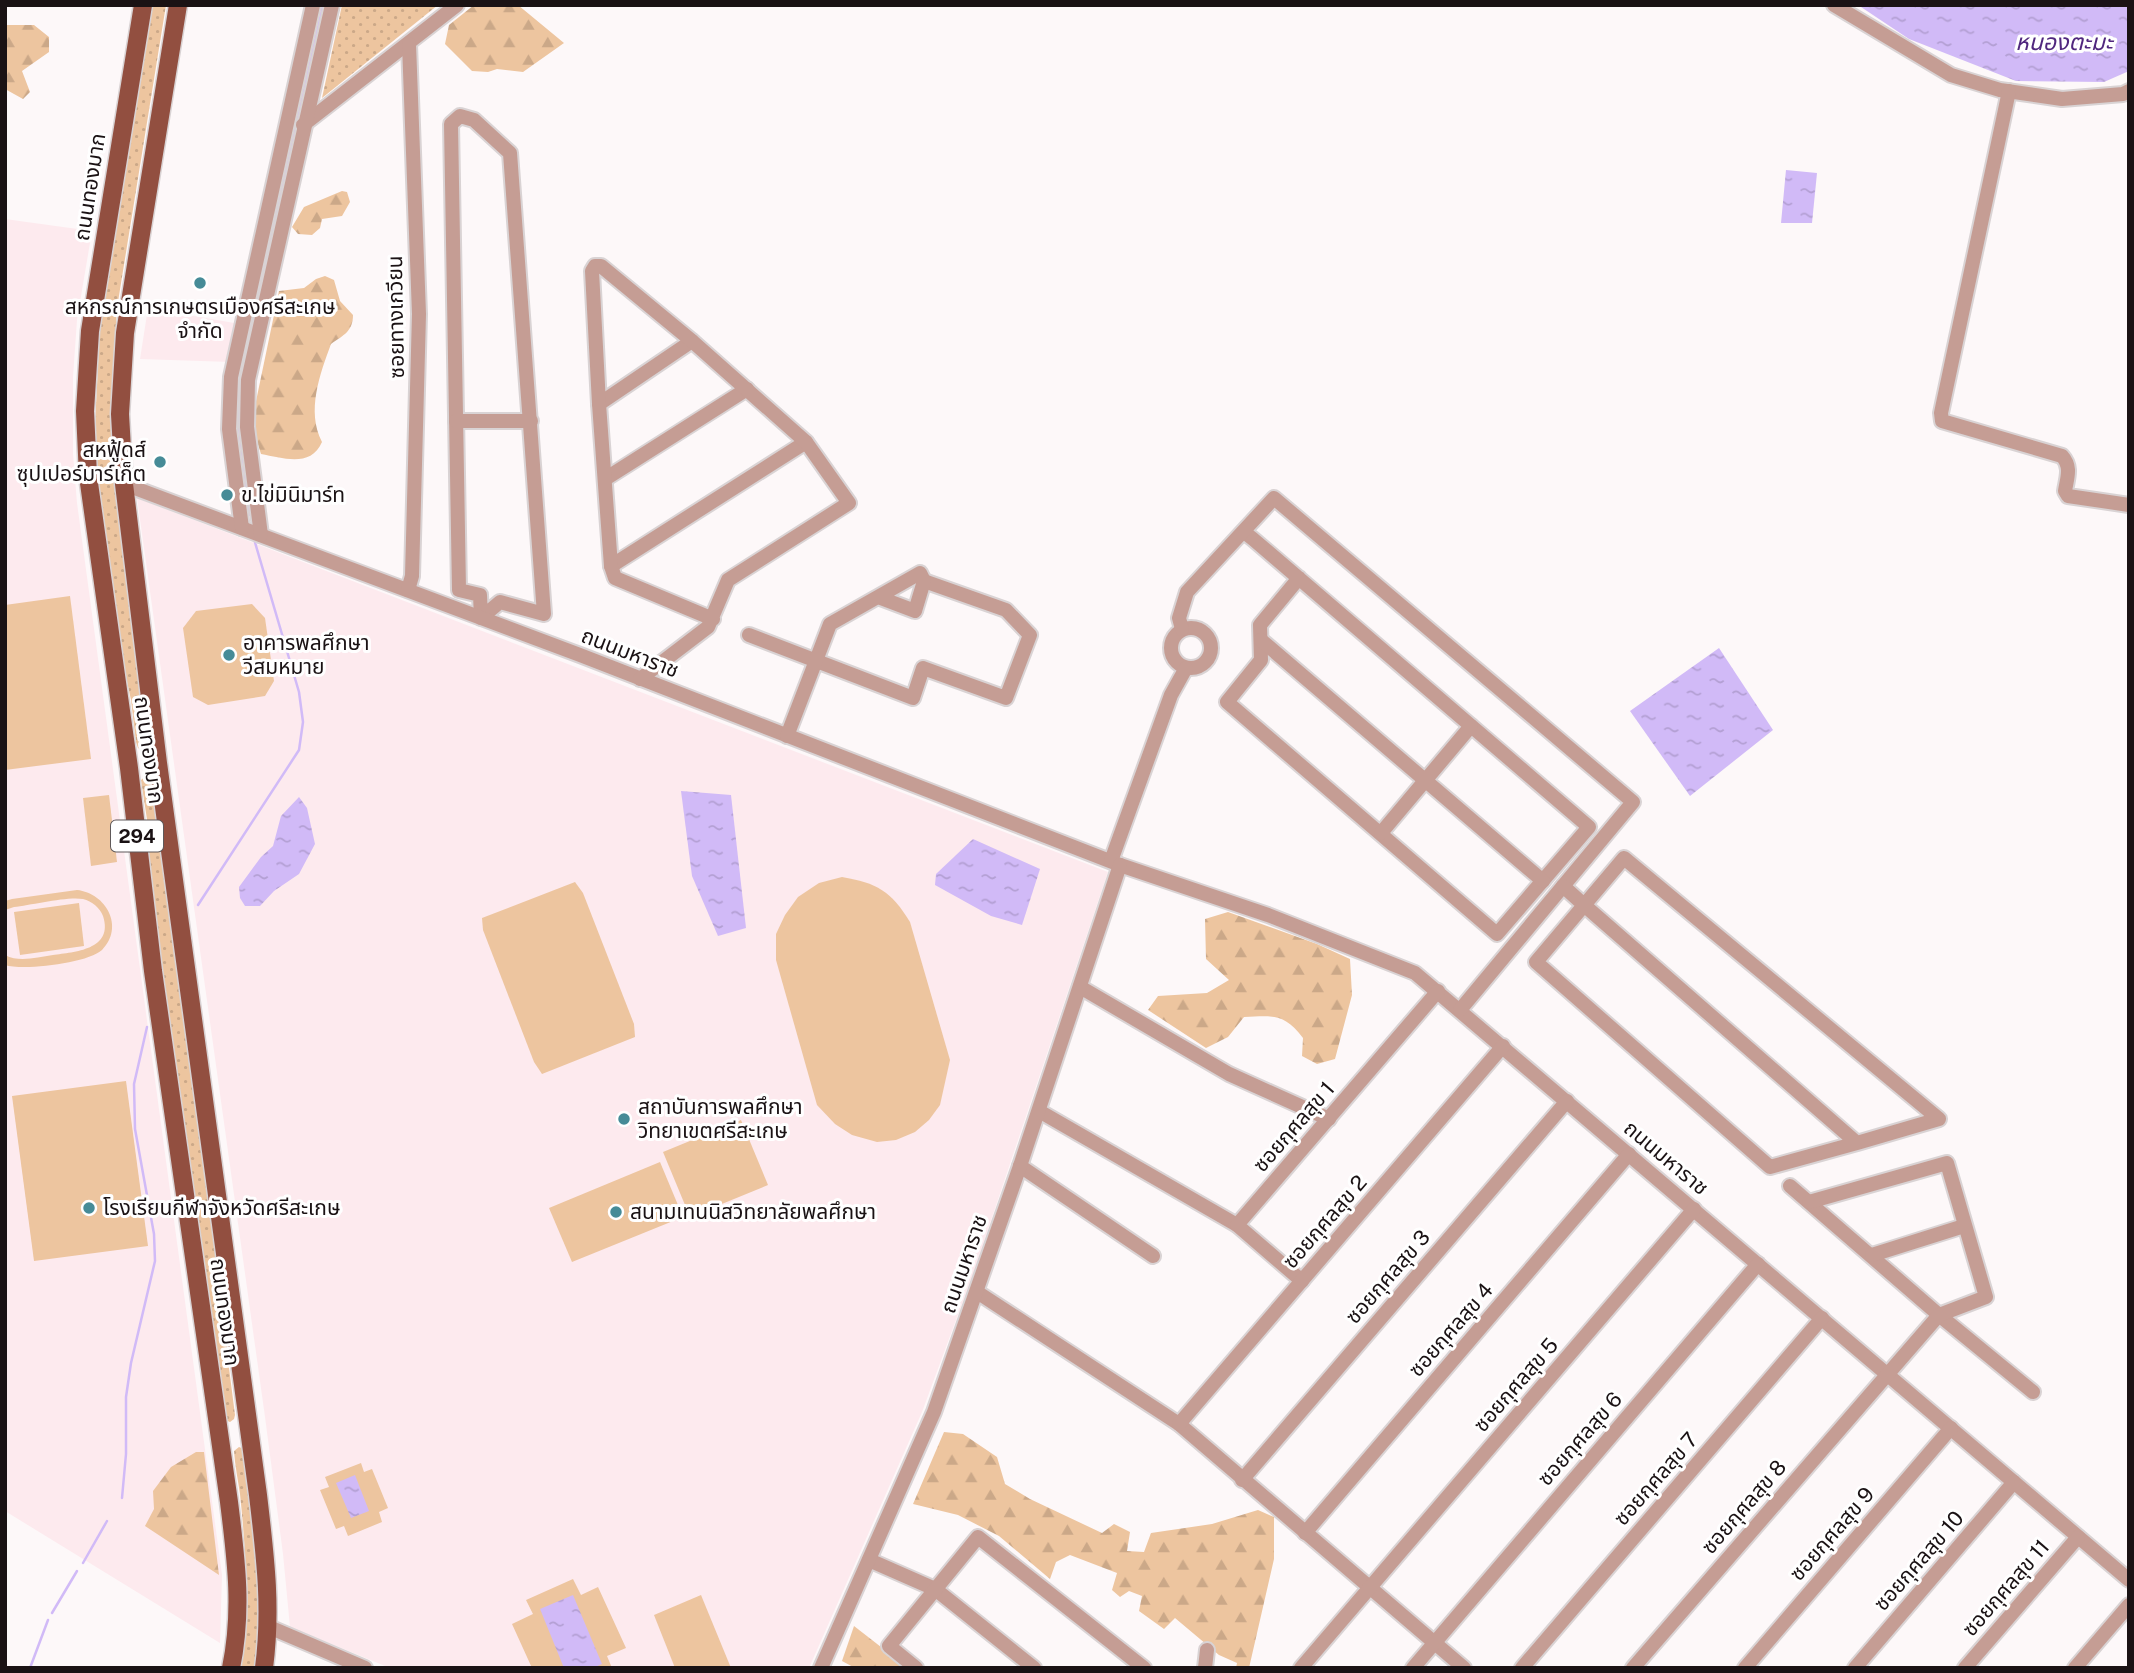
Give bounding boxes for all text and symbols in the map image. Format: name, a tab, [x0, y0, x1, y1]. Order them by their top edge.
water label: หนองตะมะ	[2015, 28, 2115, 55]
street label: ถนนทองมาก	[69, 131, 110, 242]
street label: ซอยทางเกวียน	[382, 255, 409, 379]
marker: สหกรณ์การเกษตรเมืองศรีสะเกษ จำกัด	[192, 275, 208, 291]
place label: สหกรณ์การเกษตรเมืองศรีสะเกษ จำกัด	[65, 294, 335, 343]
place label: สหฟู้ดส์ ซุปเปอร์มาร์เก็ต	[17, 437, 146, 487]
marker: สหฟู้ดส์ ซุปเปอร์มาร์เก็ต	[152, 454, 168, 470]
place label: ข.ไข่มินิมาร์ท	[241, 482, 345, 507]
marker: ข.ไข่มินิมาร์ท	[219, 487, 235, 503]
street label: ถนนมหาราช	[578, 623, 682, 683]
place label: อาคารพลศึกษา วีสมหมาย	[243, 630, 370, 679]
marker: อาคารพลศึกษา วีสมหมาย	[221, 647, 237, 663]
street label: ถนนทองมาก	[130, 694, 169, 805]
road number: 294	[111, 820, 163, 852]
street label: ซอยกุศลสุข 1	[1248, 1077, 1340, 1177]
place label: สถาบันการพลศึกษา วิทยาเขตศรีสะเกษ	[638, 1094, 802, 1143]
marker: สถาบันการพลศึกษา วิทยาเขตศรีสะเกษ	[616, 1111, 632, 1127]
street label: ถนนมหาราช	[1619, 1115, 1714, 1200]
street label: ซอยกุศลสุข 2	[1277, 1170, 1373, 1274]
place label: โรงเรียนกีฬาจังหวัดศรีสะเกษ	[103, 1195, 340, 1220]
place label: สนามเทนนิสวิทยาลัยพลศึกษา	[630, 1199, 876, 1224]
marker: โรงเรียนกีฬาจังหวัดศรีสะเกษ	[81, 1200, 97, 1216]
marker: สนามเทนนิสวิทยาลัยพลศึกษา	[608, 1204, 624, 1220]
street label: ถนนมหาราช	[935, 1211, 992, 1316]
street label: ซอยกุศลสุข 3	[1340, 1225, 1436, 1329]
street label: ถนนทองมาก	[206, 1256, 245, 1367]
street label: ซอยกุศลสุข 4	[1403, 1278, 1499, 1382]
street label: ซอยกุศลสุข 5	[1468, 1333, 1564, 1437]
street label: ซอยกุศลสุข 6	[1532, 1387, 1628, 1491]
street label: ซอยกุศลสุข 7	[1608, 1427, 1704, 1531]
street label: ซอยกุศลสุข 8	[1696, 1455, 1792, 1559]
street label: ซอยกุศลสุข 9	[1784, 1482, 1880, 1586]
street label: ซอยกุศลสุข 10	[1869, 1506, 1969, 1616]
street label: ซอยกุศลสุข 11	[1957, 1534, 2055, 1642]

